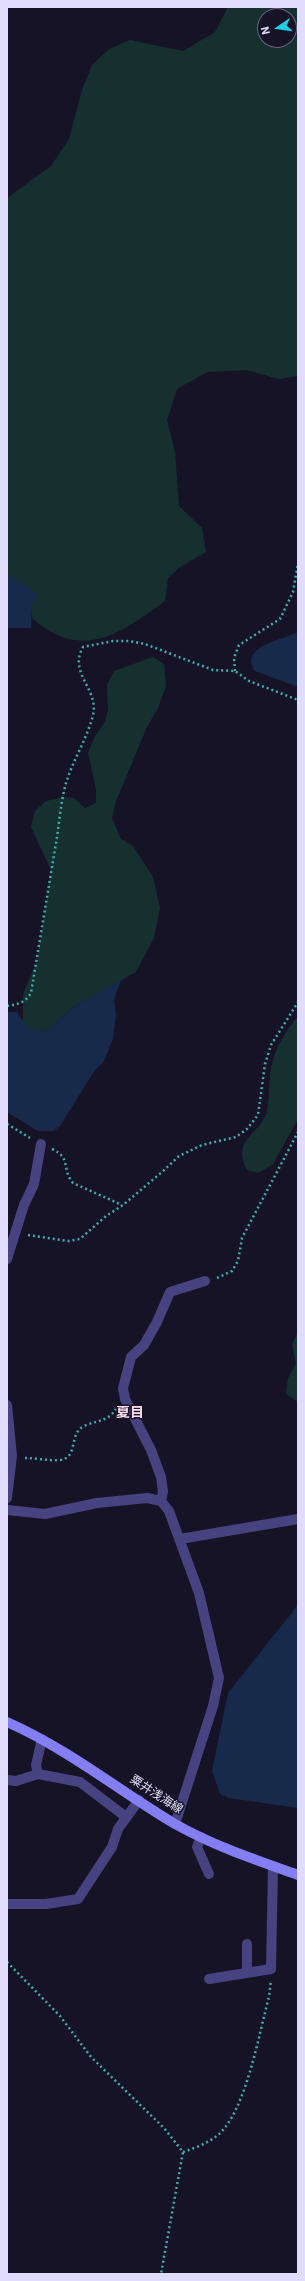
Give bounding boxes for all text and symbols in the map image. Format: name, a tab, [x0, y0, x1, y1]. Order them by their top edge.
north arrow	[257, 8, 297, 48]
text: N	[259, 25, 273, 36]
district label: 夏目	[116, 1405, 144, 1421]
street label: 粟井浅海線	[127, 1773, 185, 1817]

